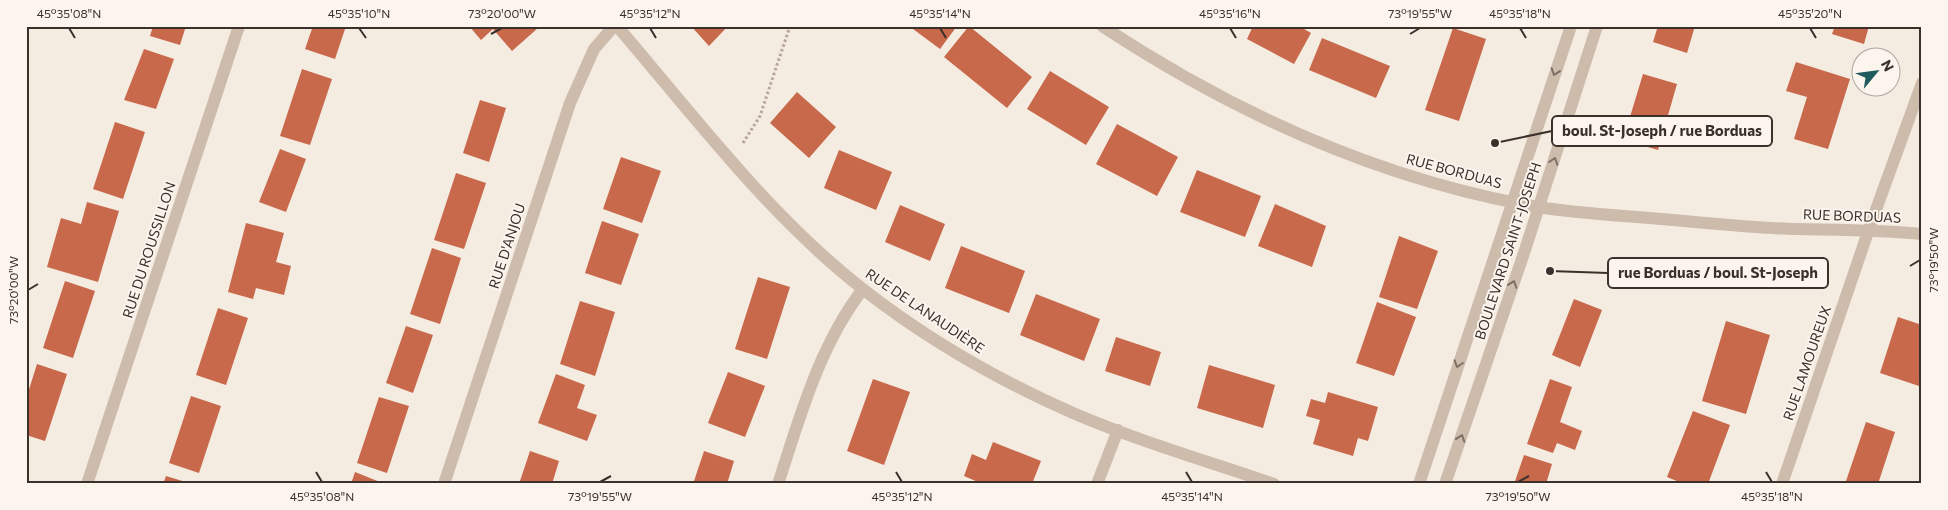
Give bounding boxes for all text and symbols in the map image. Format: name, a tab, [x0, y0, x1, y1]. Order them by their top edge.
text: 45°35'08"N	[37, 6, 101, 20]
text: 45°35'10"N	[328, 6, 390, 20]
text: 73°20'00"W	[468, 6, 536, 20]
text: 45°35'12"N	[619, 6, 681, 20]
text: 45°35'14"N	[909, 6, 971, 20]
text: 45°35'16"N	[1199, 6, 1261, 20]
text: 73°19'55"W	[1388, 6, 1452, 20]
text: 45°35'18"N	[1489, 6, 1551, 20]
text: 45°35'20"N	[1778, 6, 1842, 20]
north arrow	[1850, 48, 1900, 98]
text: N	[1878, 57, 1898, 74]
one-way arrow	[1551, 68, 1561, 76]
callout: boul. St-Joseph / rue Borduas	[1552, 116, 1772, 146]
text: boul. St-Joseph / rue Borduas	[1562, 121, 1762, 139]
street label: RUE BORDUAS	[1405, 150, 1504, 191]
one-way arrow	[1548, 157, 1558, 165]
street label: BOULEVARD SAINT-JOSEPH	[1471, 160, 1544, 342]
street label: RUE DU ROUSSILLON	[118, 179, 179, 320]
street label: RUE D'ANJOU	[485, 201, 528, 291]
street label: RUE BORDUAS	[1803, 205, 1901, 226]
text: 73°19'50"W	[1926, 227, 1940, 293]
text: 73°20'00"W	[6, 256, 20, 324]
callout: rue Borduas / boul. St-Joseph	[1608, 258, 1828, 288]
text: rue Borduas / boul. St-Joseph	[1618, 263, 1818, 281]
street label: RUE DE LANAUDIÈRE	[863, 265, 988, 357]
one-way arrow	[1508, 280, 1518, 288]
street label: RUE LAMOUREUX	[1779, 303, 1834, 422]
one-way arrow	[1454, 360, 1464, 368]
one-way arrow	[1455, 434, 1465, 442]
text: 45°35'08"N	[290, 489, 354, 503]
text: 73°19'55"W	[568, 489, 632, 503]
text: 45°35'12"N	[871, 489, 933, 503]
text: 45°35'14"N	[1161, 489, 1223, 503]
text: 73°19'50"W	[1485, 489, 1551, 503]
text: 45°35'18"N	[1741, 489, 1803, 503]

